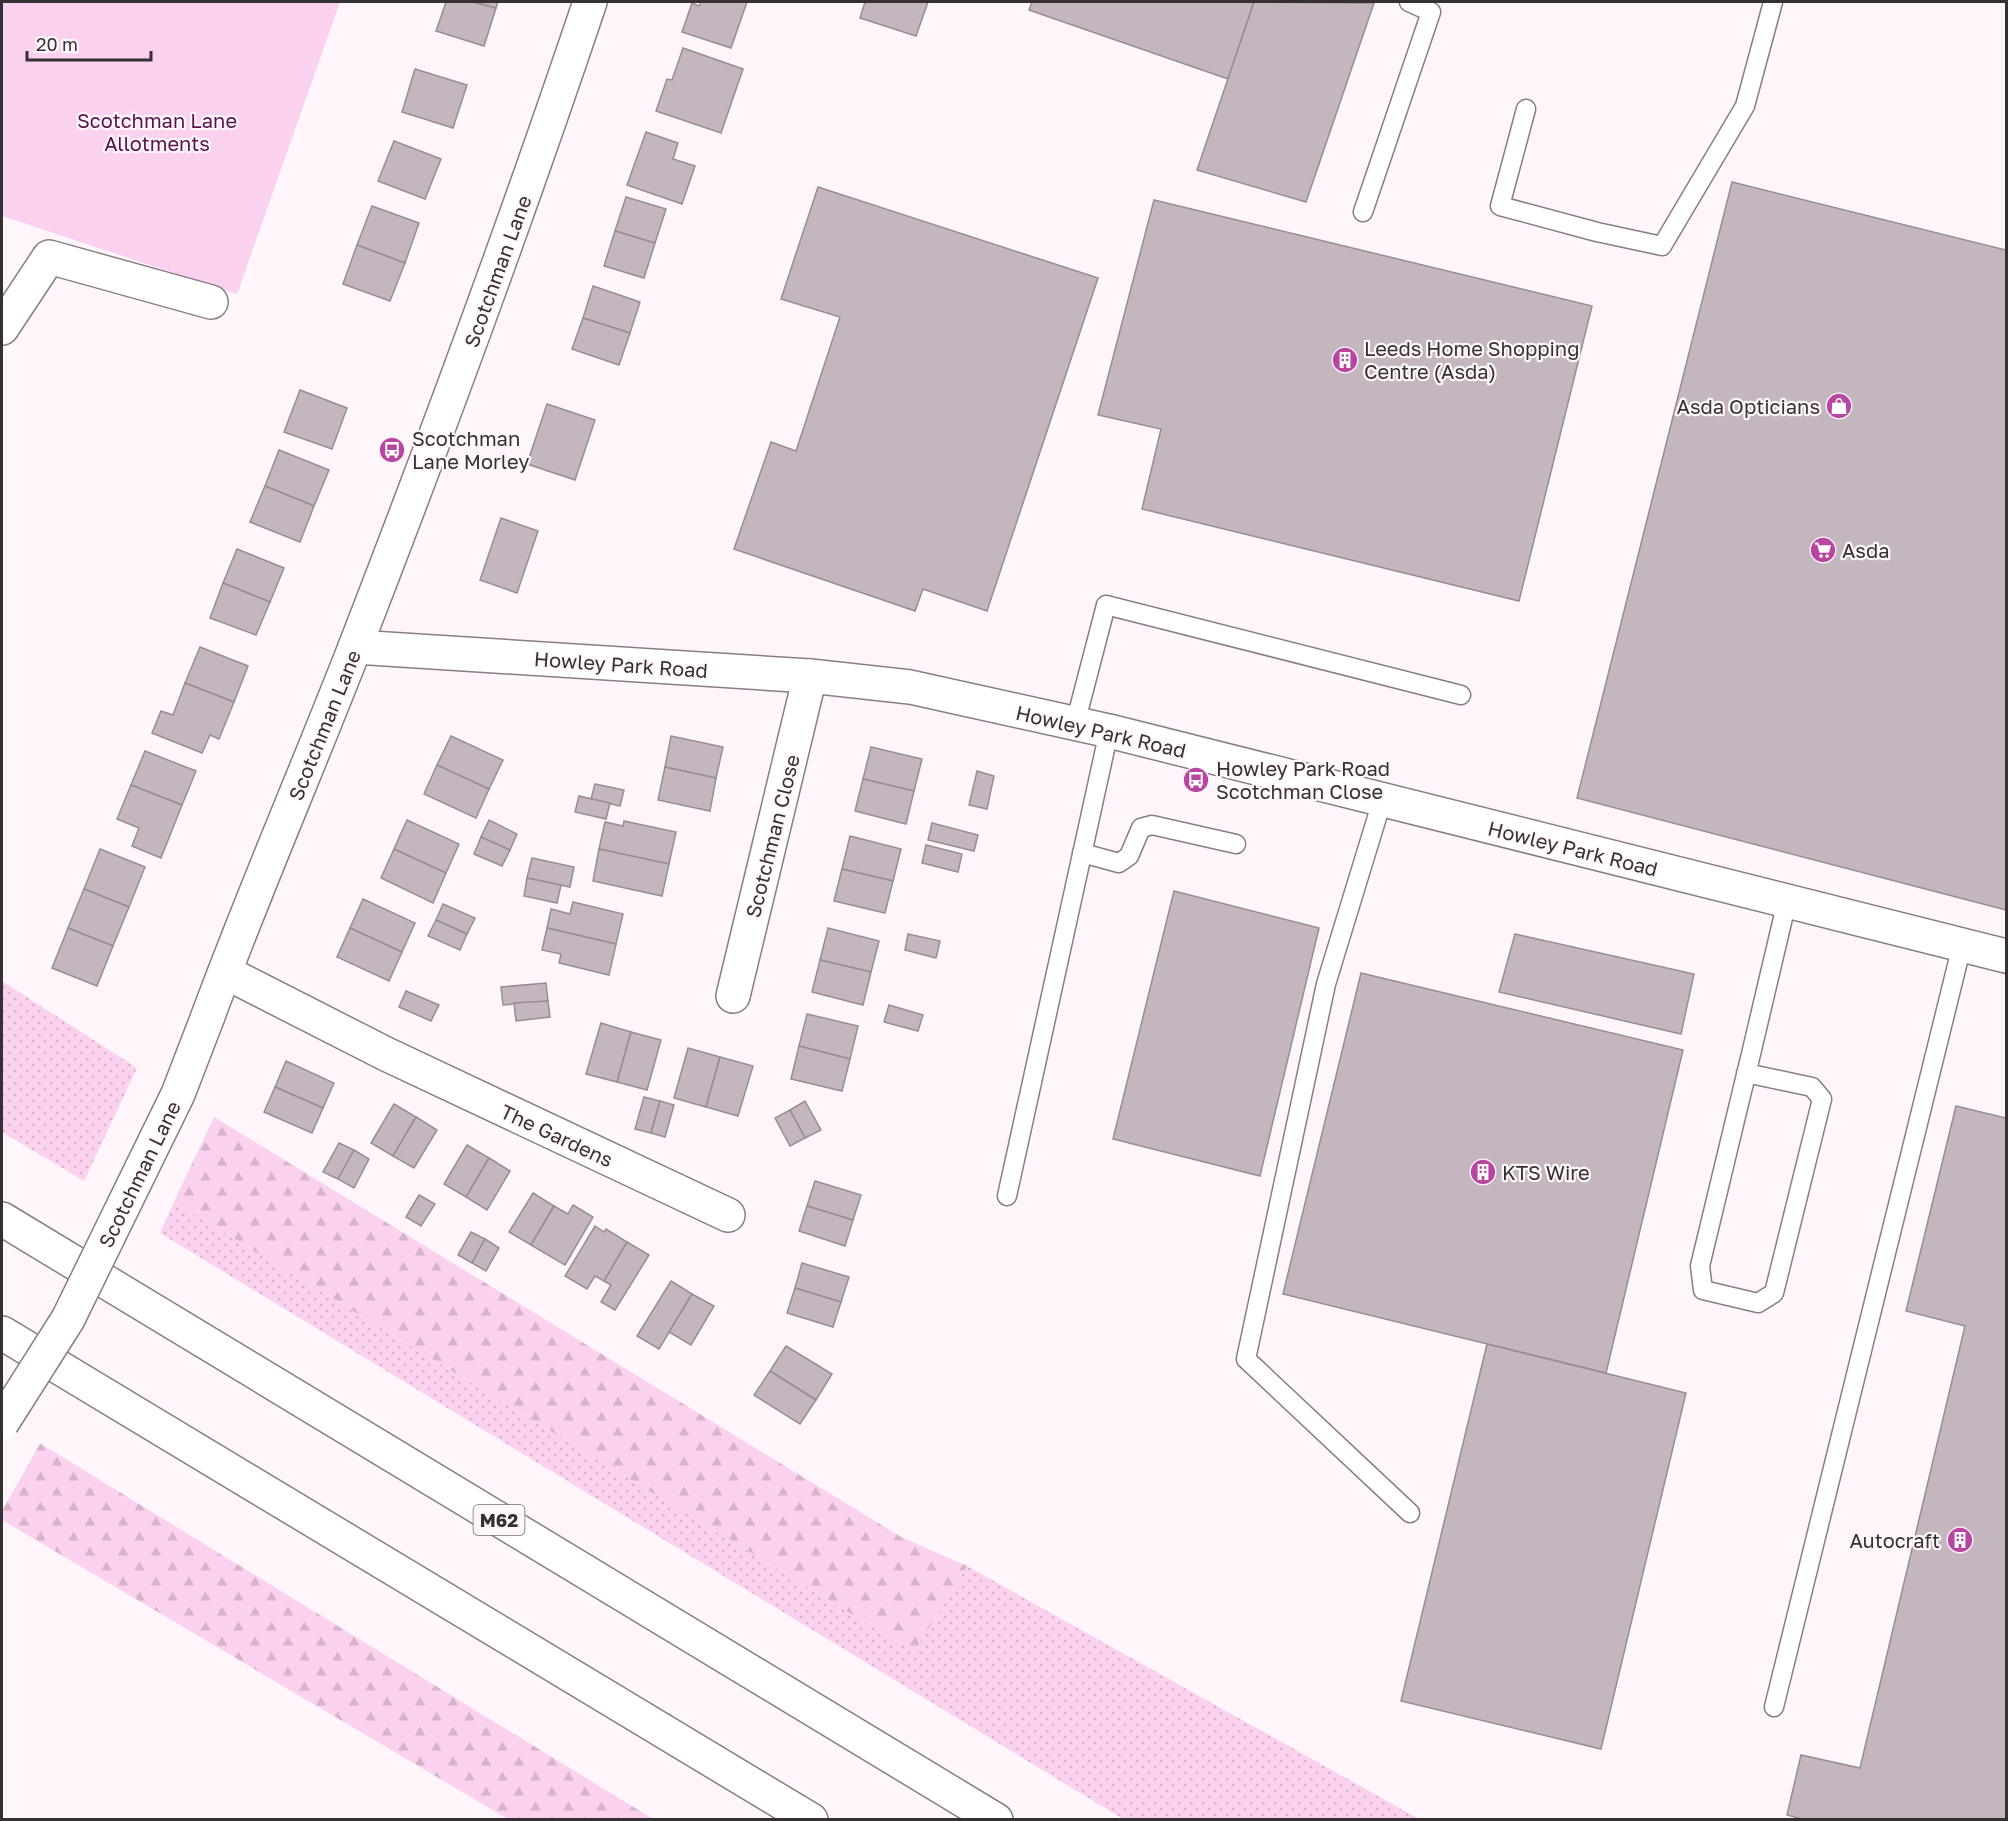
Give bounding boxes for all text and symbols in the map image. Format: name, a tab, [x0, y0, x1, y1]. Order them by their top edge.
scale bar	[27, 24, 152, 62]
text: 20 m	[36, 33, 78, 55]
park label: Scotchman Lane Allotments	[77, 108, 237, 155]
street label: Scotchman Lane	[458, 192, 536, 350]
place label: Leeds Home Shopping Centre (Asda)	[1364, 336, 1579, 383]
building icon: Leeds Home Shopping Centre (Asda)	[1330, 345, 1360, 375]
shop icon: Asda Opticians	[1824, 391, 1854, 421]
place label: Asda Opticians	[1677, 394, 1820, 418]
place label: Scotchman Lane Morley	[412, 426, 529, 473]
bus stop icon: Scotchman Lane Morley	[377, 435, 407, 465]
supermarket icon: Asda	[1808, 535, 1838, 565]
place label: Asda	[1842, 538, 1890, 562]
street label: Scotchman Lane	[283, 646, 365, 804]
street label: Howley Park Road	[533, 646, 709, 682]
street label: Howley Park Road	[1013, 700, 1189, 762]
street label: Scotchman Close	[740, 752, 804, 920]
place label: Howley Park Road Scotchman Close	[1216, 756, 1390, 803]
bus stop icon: Howley Park Road Scotchman Close	[1181, 765, 1211, 795]
street label: Howley Park Road	[1486, 815, 1660, 881]
street label: Scotchman Lane	[93, 1097, 185, 1251]
street label: The Gardens	[497, 1099, 617, 1171]
building icon: KTS Wire	[1468, 1157, 1498, 1187]
place label: KTS Wire	[1502, 1160, 1590, 1184]
road number: M62	[474, 1505, 524, 1535]
building icon: Autocraft	[1945, 1525, 1975, 1555]
place label: Autocraft	[1850, 1528, 1940, 1552]

